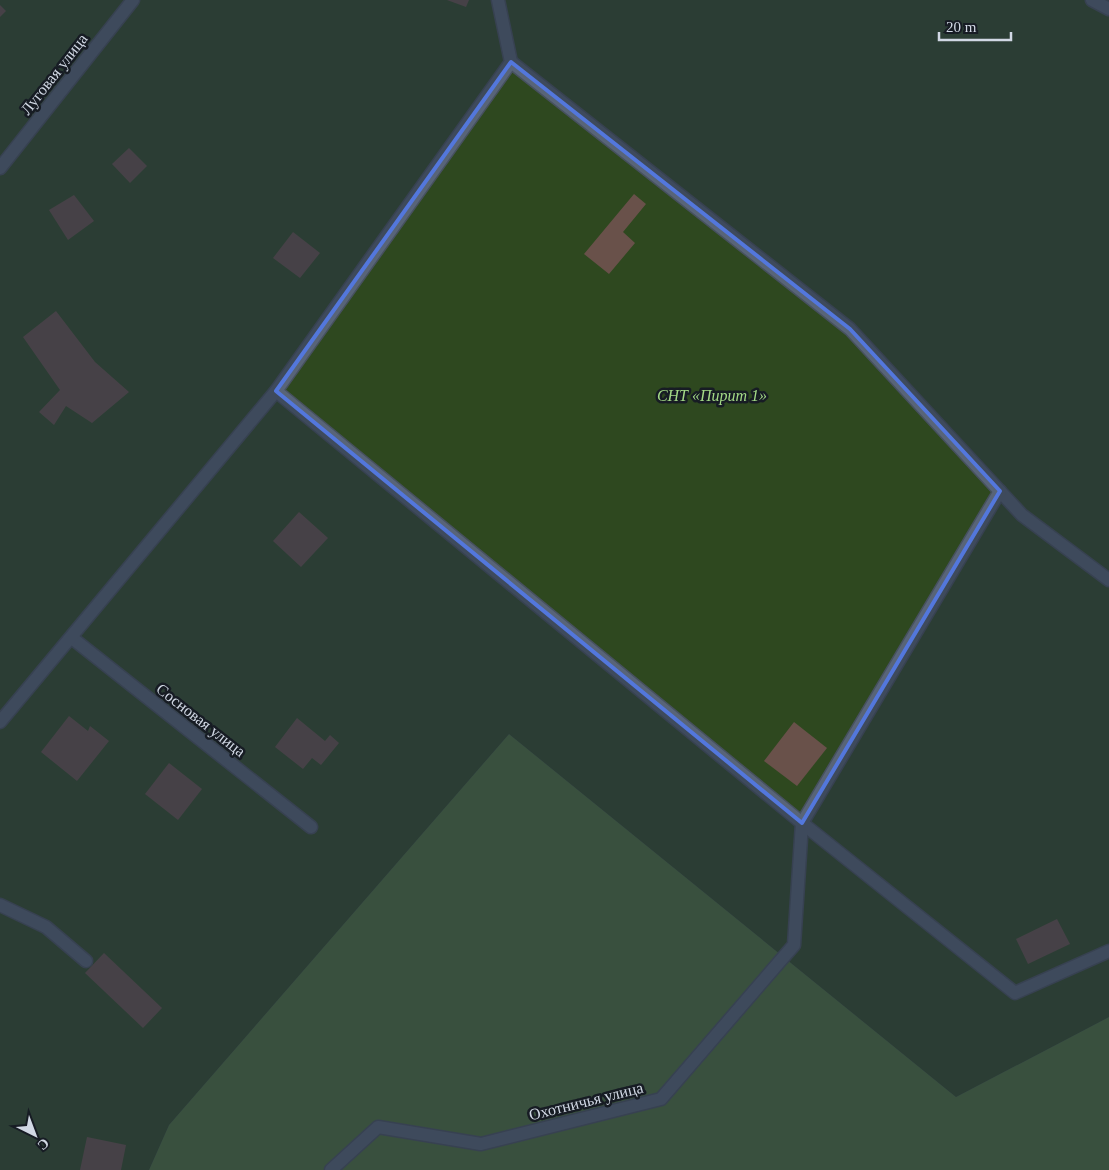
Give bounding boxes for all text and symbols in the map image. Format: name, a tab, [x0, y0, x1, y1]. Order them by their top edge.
scale bar	[939, 10, 1012, 42]
text: 20 m	[946, 19, 977, 35]
street label: Луговая улица	[17, 30, 92, 118]
park label: СНТ «Пирит 1»	[657, 387, 767, 405]
street label: Сосновая улица	[153, 680, 249, 761]
street label: Охотничья улица	[527, 1079, 645, 1124]
north arrow	[10, 1110, 60, 1160]
text: С	[35, 1135, 52, 1153]

